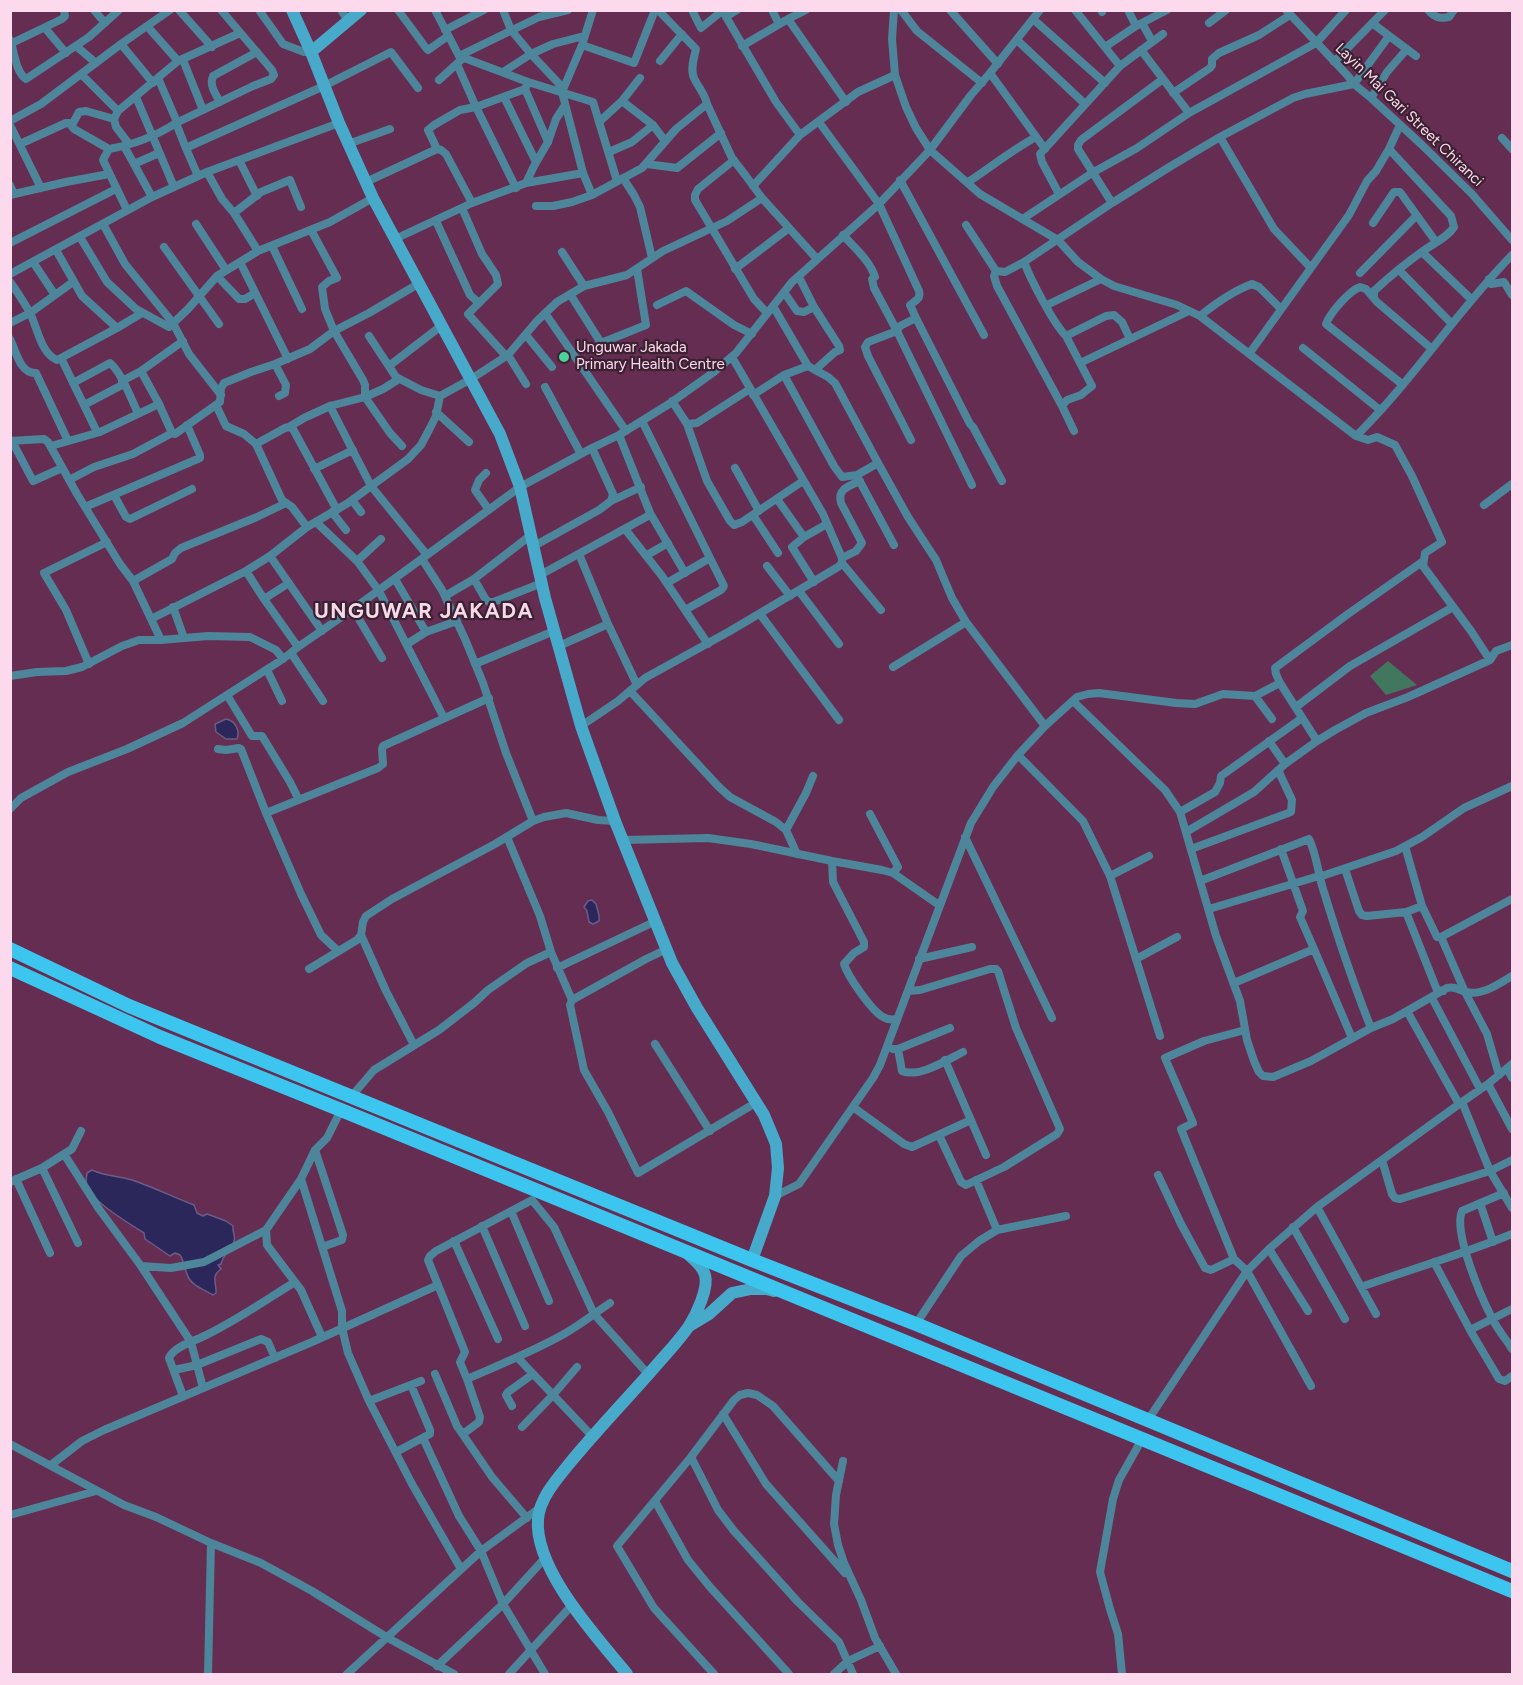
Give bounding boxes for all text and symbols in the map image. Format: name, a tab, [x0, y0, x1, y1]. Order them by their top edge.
street label: Layin Mai Gari Street Chiranci	[1331, 40, 1487, 190]
place label: Unguwar Jakada Primary Health Centre	[576, 339, 725, 374]
marker: Unguwar Jakada Primary Health Centre	[557, 350, 571, 364]
district label: UNGUWAR JAKADA	[314, 599, 534, 625]

